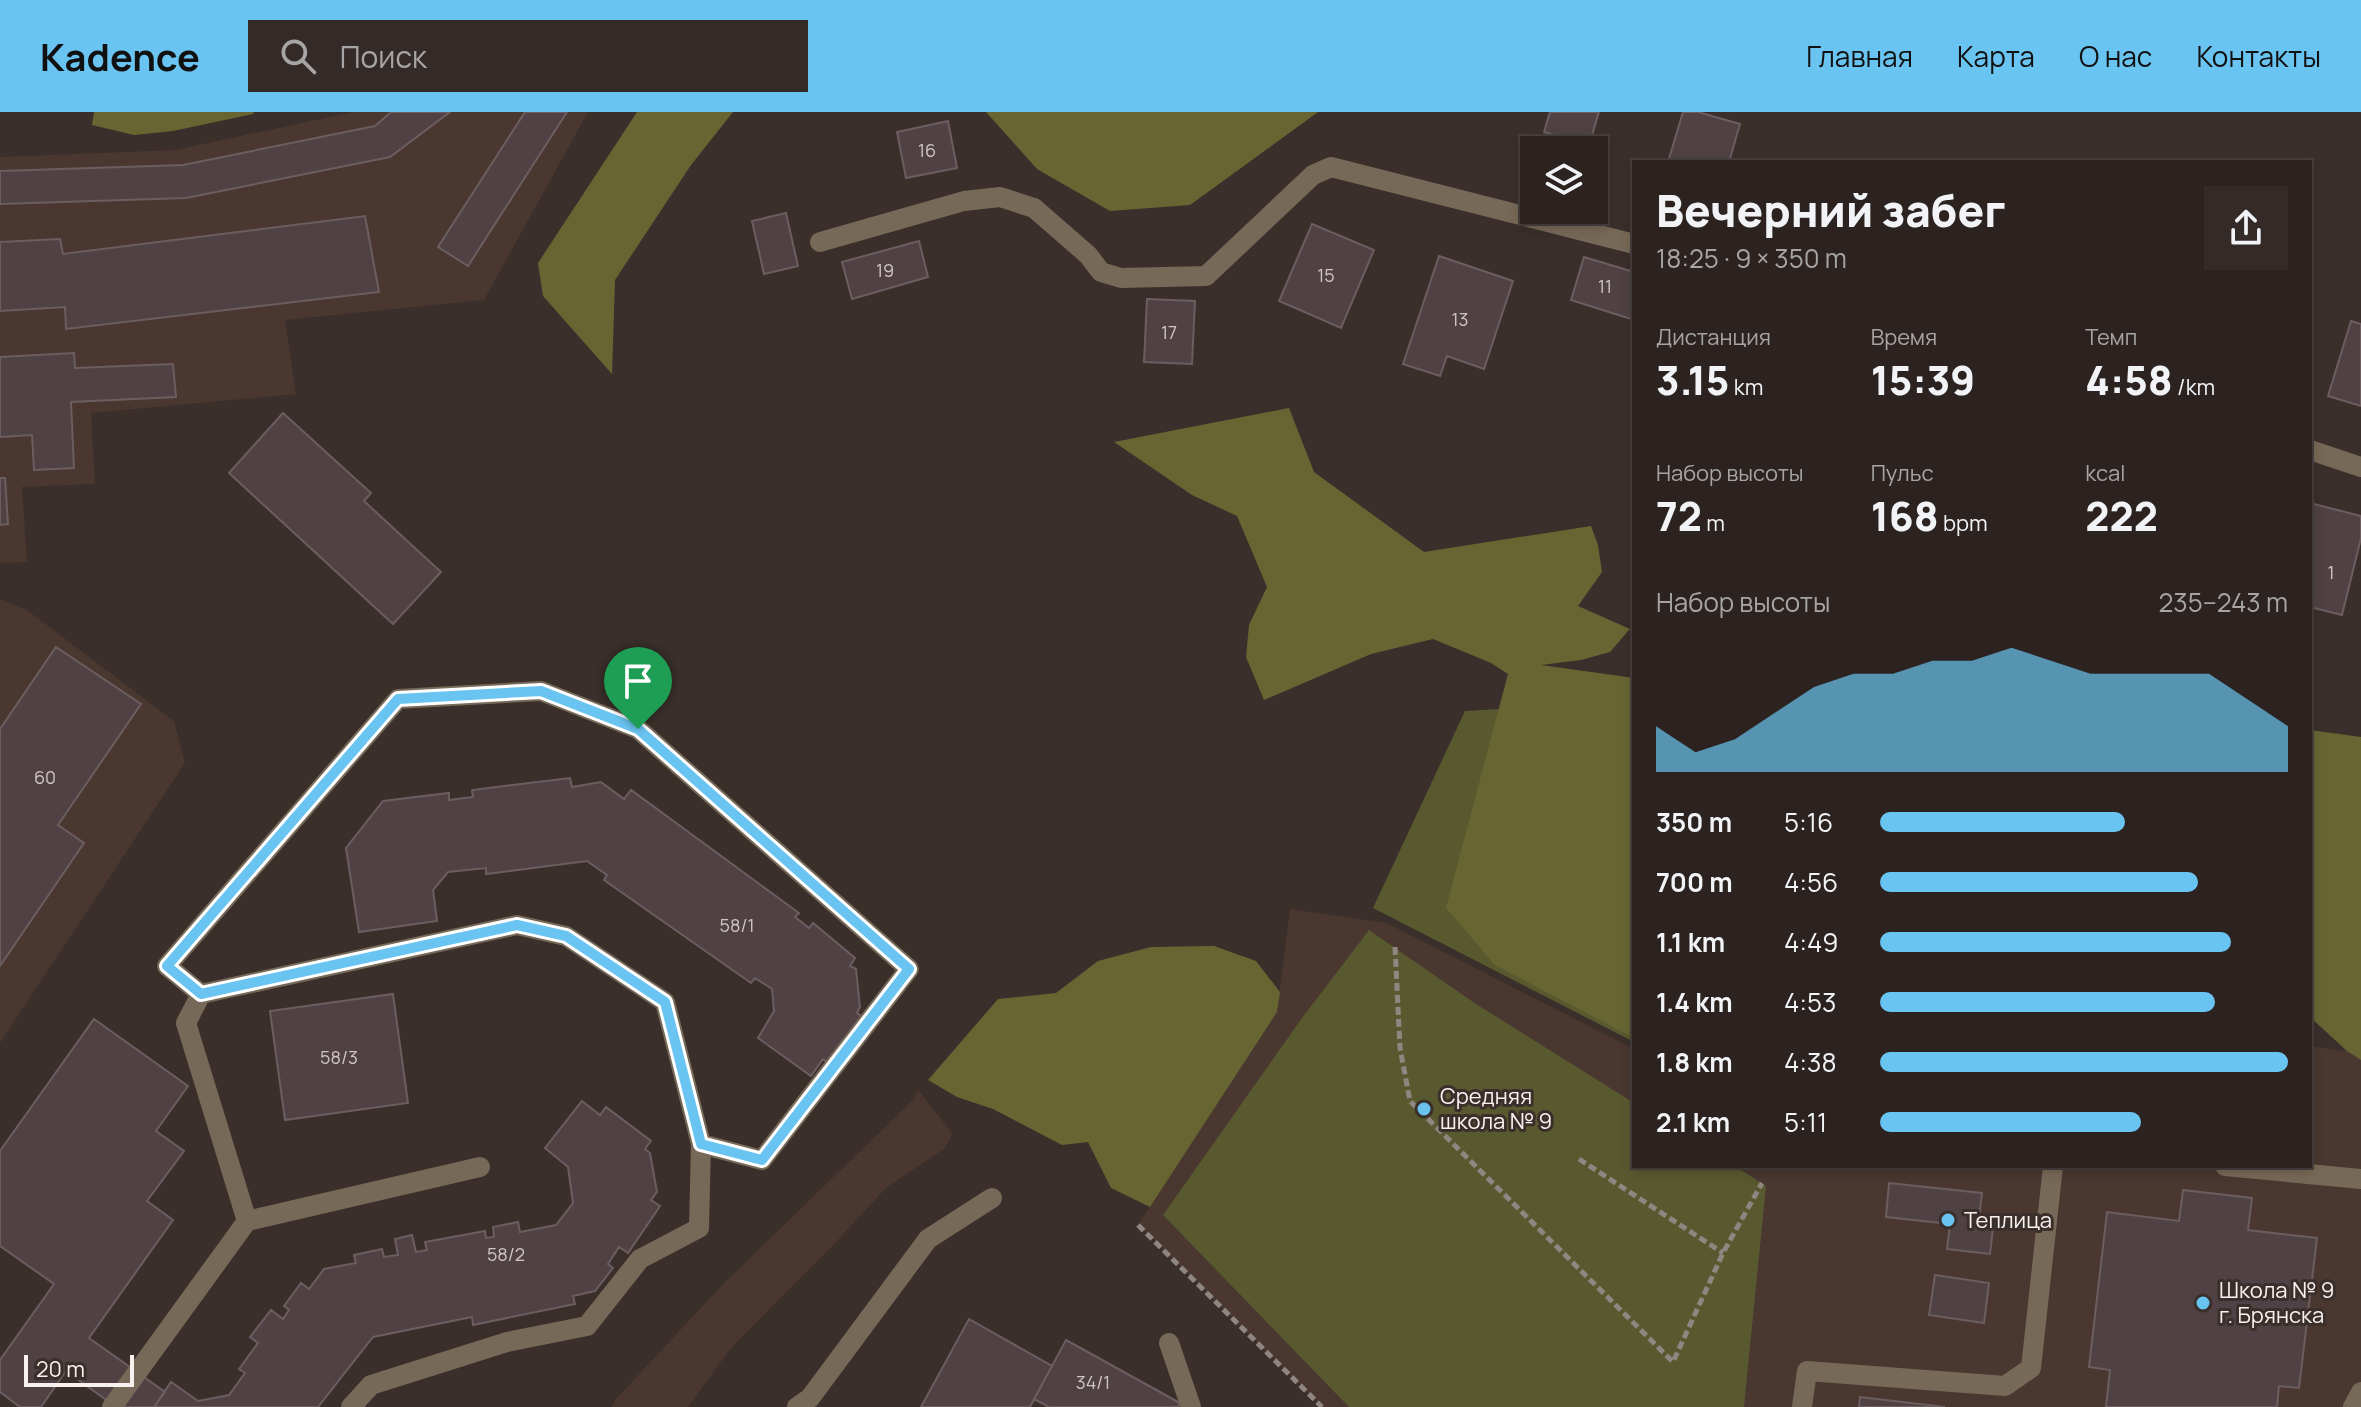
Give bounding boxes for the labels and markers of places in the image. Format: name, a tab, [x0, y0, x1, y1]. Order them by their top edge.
pin	[604, 647, 672, 729]
place label: Средняя школа № 9	[1440, 1081, 1552, 1136]
marker: Средняя школа № 9	[1415, 1100, 1433, 1118]
place label: Теплица	[1964, 1205, 2052, 1235]
marker: Теплица	[1939, 1211, 1957, 1229]
place label: Школа № 9 г. Брянска	[2219, 1275, 2334, 1330]
marker: Школа № 9 г. Брянска	[2194, 1294, 2212, 1312]

